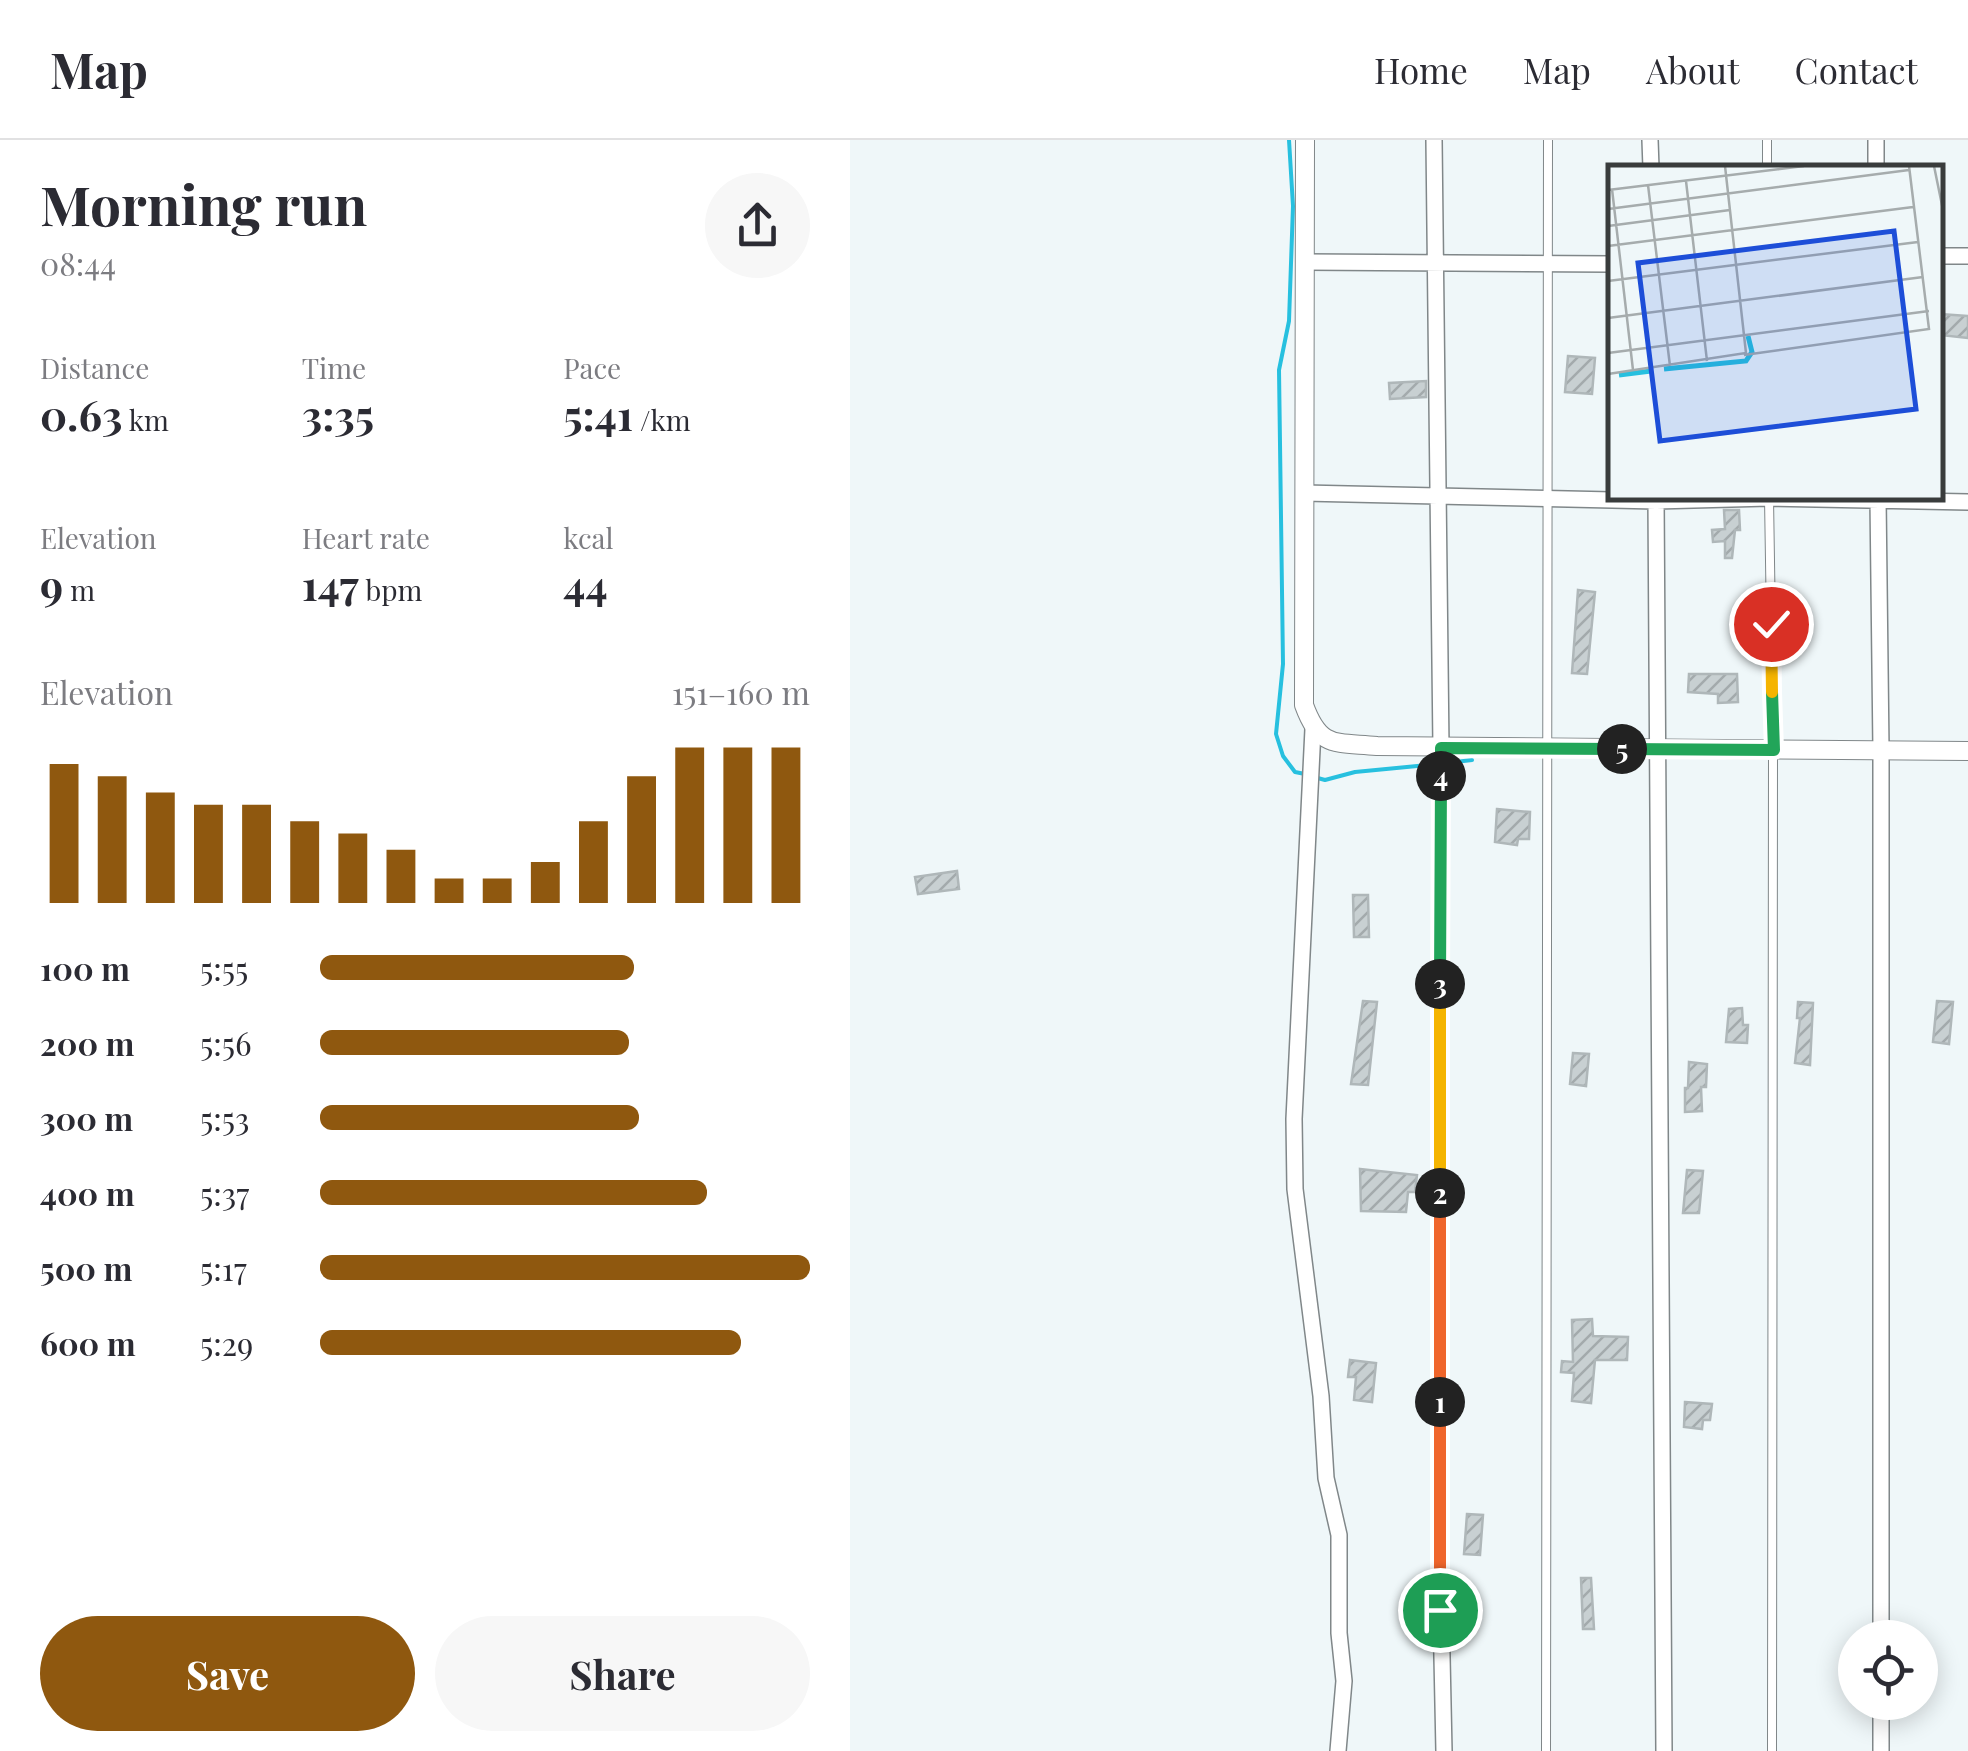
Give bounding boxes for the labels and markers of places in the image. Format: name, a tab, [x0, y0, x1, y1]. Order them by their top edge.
pin	[1729, 582, 1814, 667]
pin: 5	[1597, 724, 1647, 774]
pin: 4	[1416, 751, 1466, 801]
pin: 3	[1415, 959, 1465, 1009]
pin: 2	[1415, 1168, 1465, 1218]
pin: 1	[1415, 1377, 1465, 1427]
pin	[1398, 1568, 1483, 1653]

